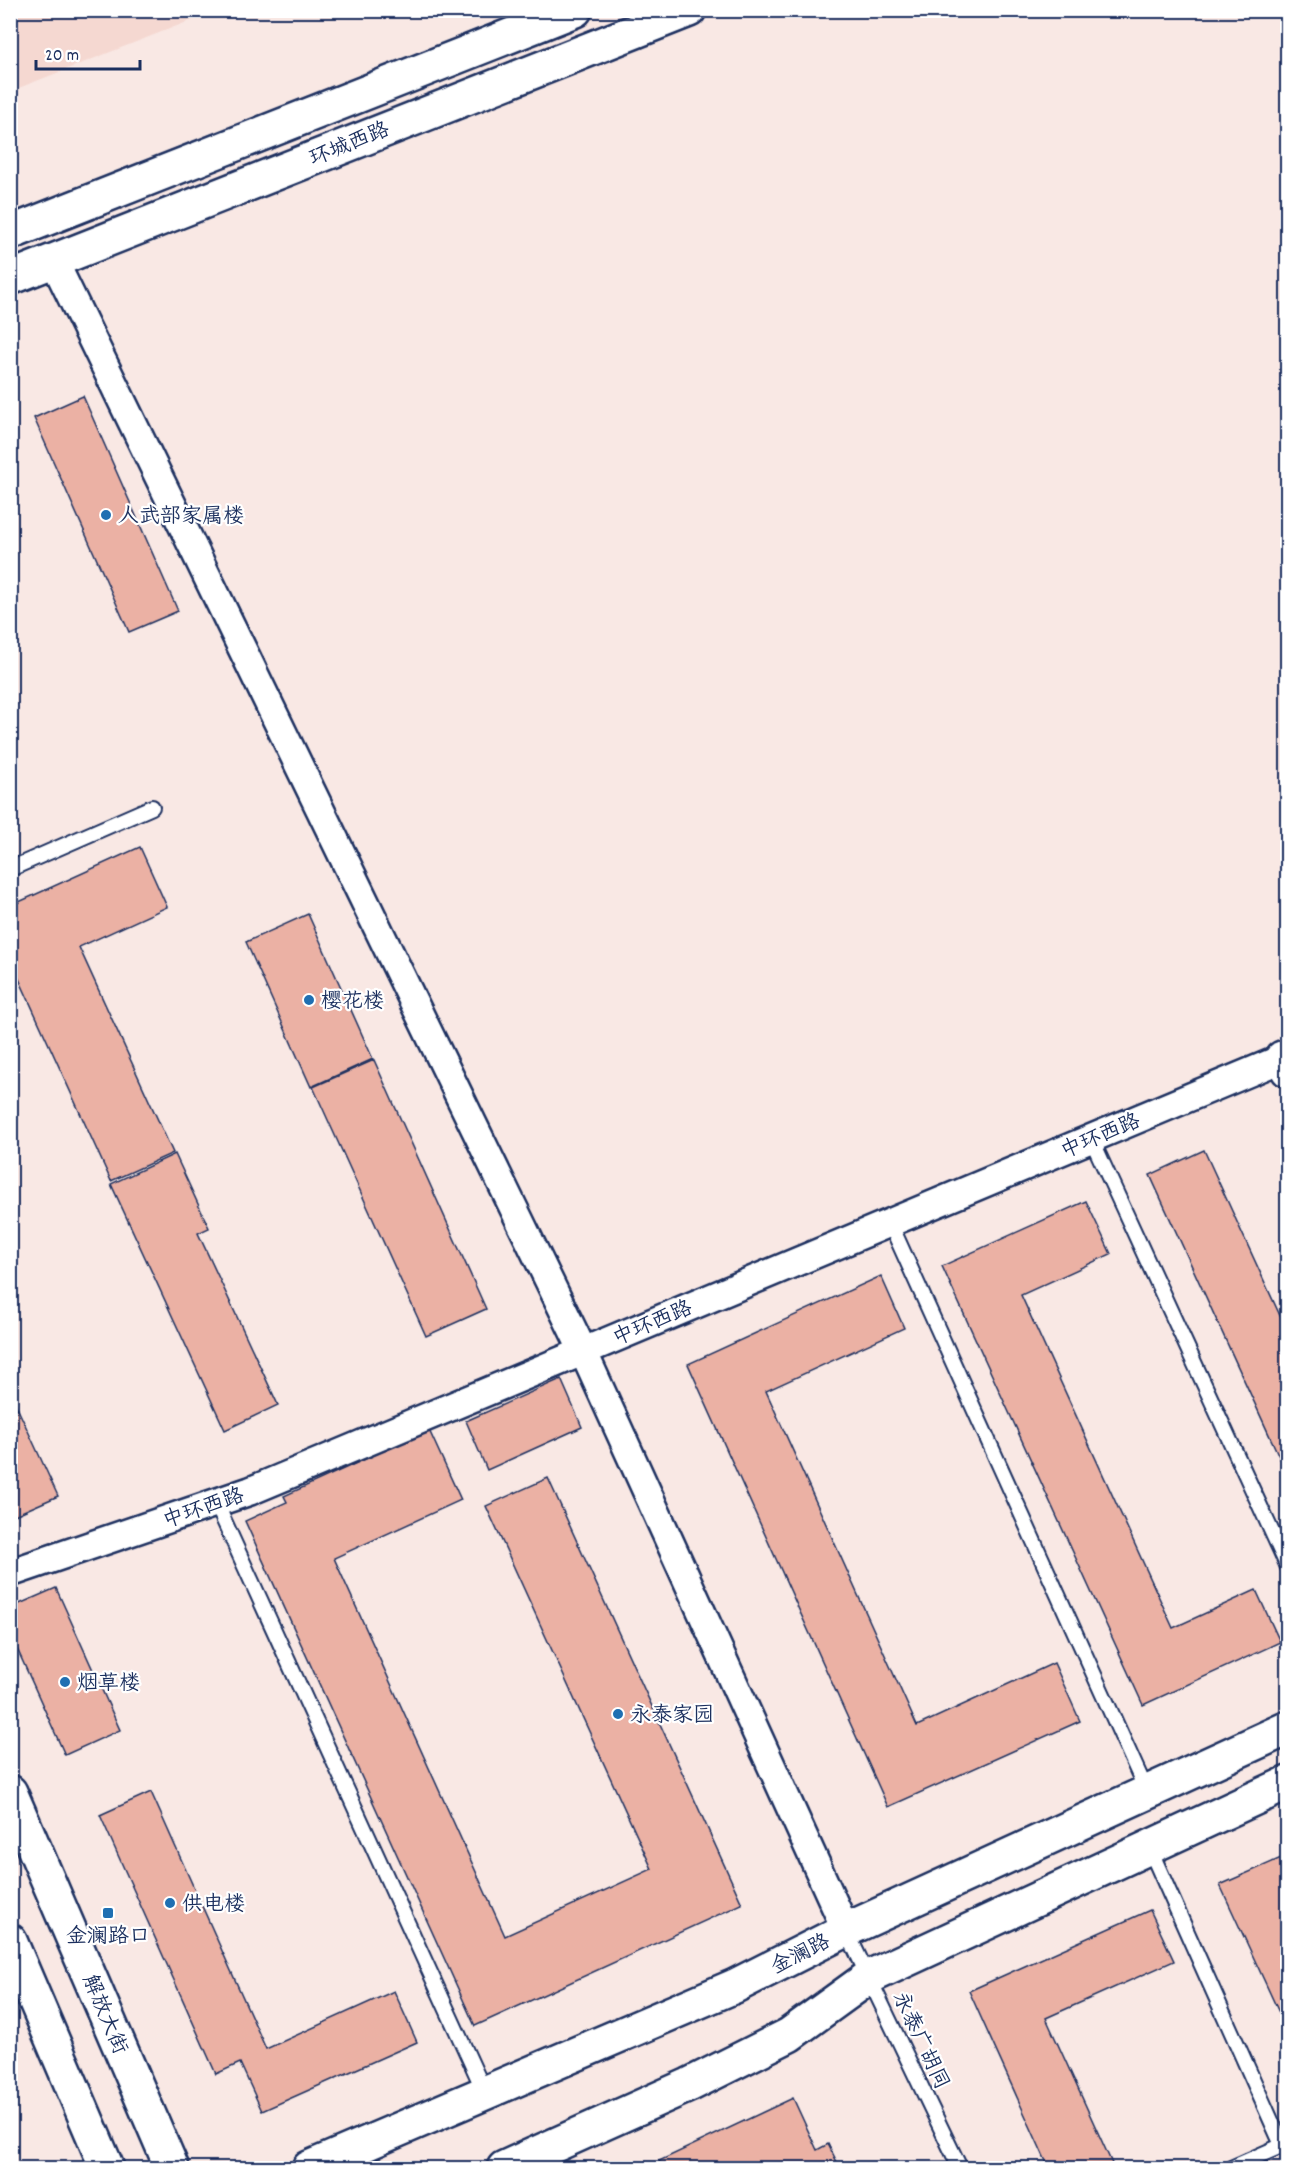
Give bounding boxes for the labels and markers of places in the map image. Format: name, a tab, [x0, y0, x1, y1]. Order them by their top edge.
place label: 人武部家属楼	[118, 503, 244, 533]
marker: 人武部家属楼	[99, 508, 113, 522]
place label: 樱花楼	[321, 988, 384, 1018]
marker: 樱花楼	[302, 993, 316, 1007]
place label: 烟草楼	[77, 1670, 140, 1700]
marker: 烟草楼	[58, 1675, 72, 1689]
place label: 永泰家园	[630, 1702, 714, 1732]
marker: 永泰家园	[611, 1707, 625, 1721]
place label: 供电楼	[182, 1891, 245, 1921]
marker: 供电楼	[163, 1896, 177, 1910]
marker: 金澜路口	[101, 1906, 115, 1920]
place label: 金澜路口	[66, 1923, 150, 1953]

